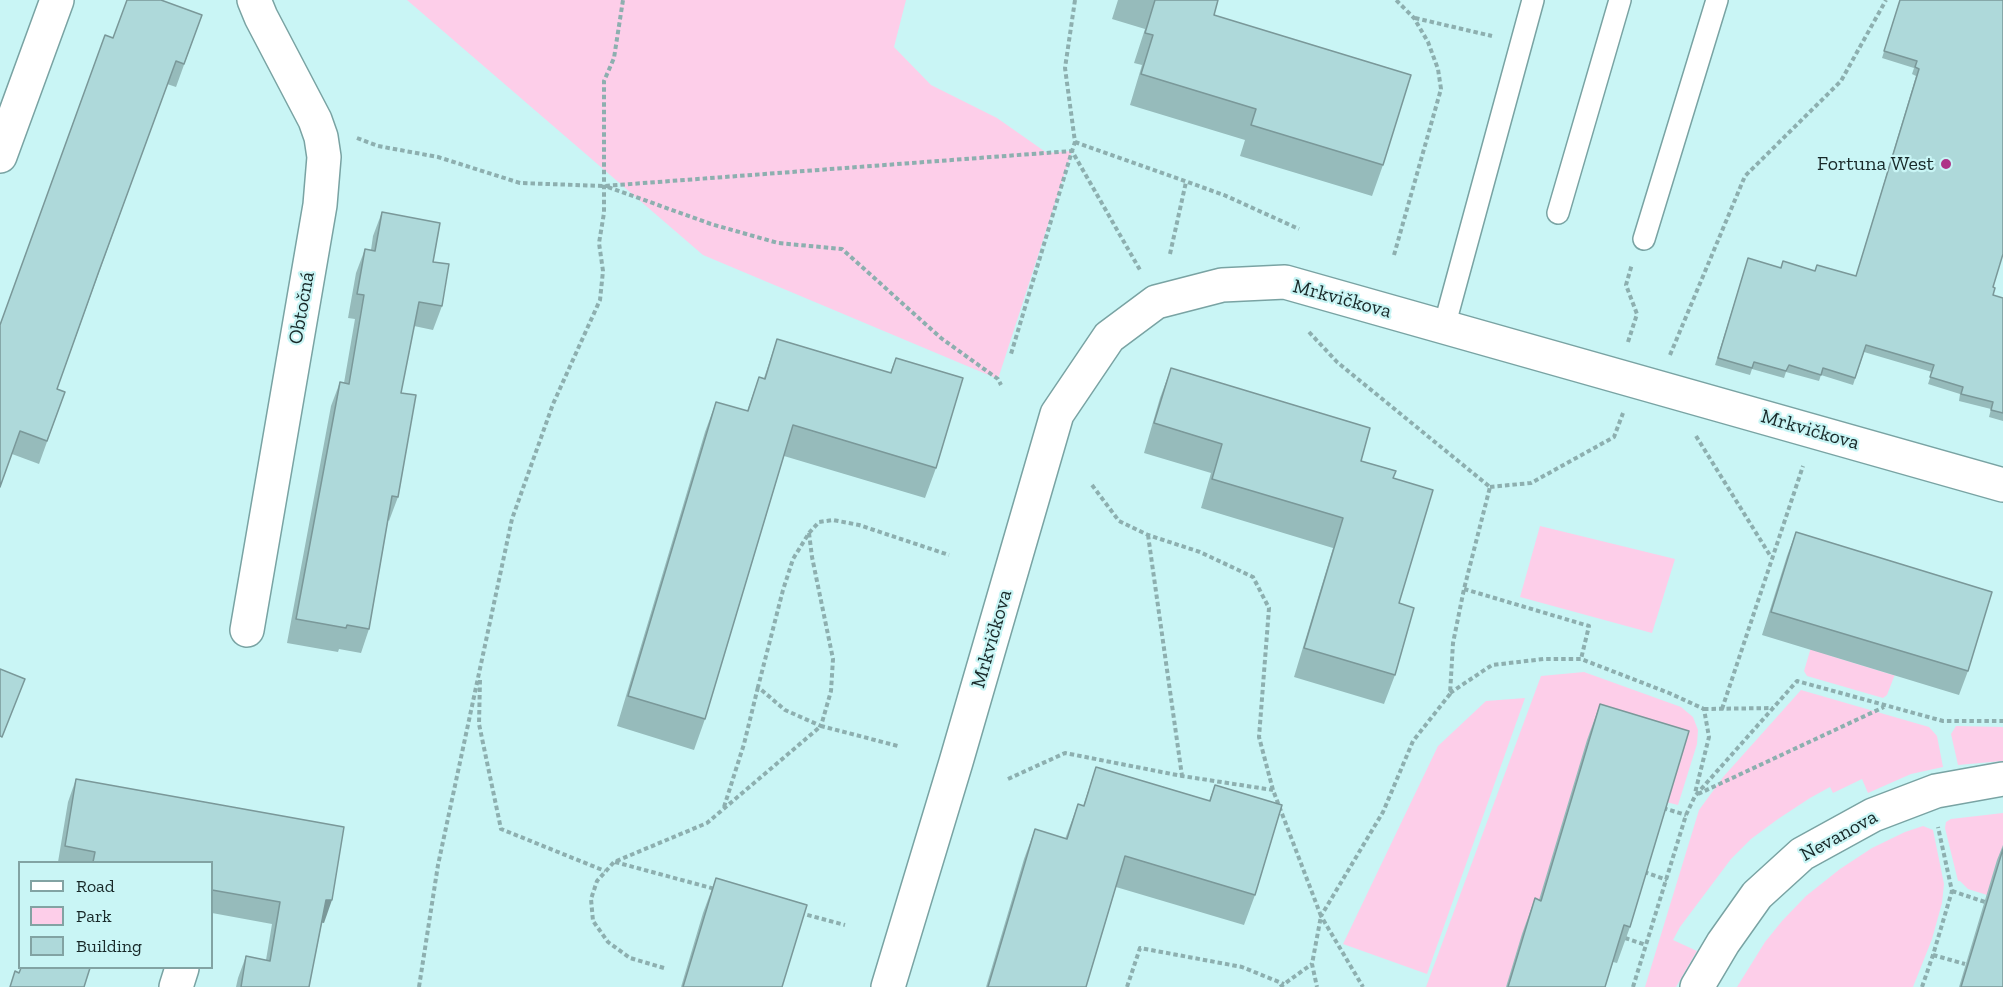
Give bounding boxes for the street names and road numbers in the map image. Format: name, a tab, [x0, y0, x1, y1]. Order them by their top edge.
street label: Obtočná	[284, 270, 320, 346]
street label: Mrkvičkova	[1290, 274, 1394, 324]
street label: Mrkvičkova	[1758, 405, 1862, 455]
street label: Mrkvičkova	[967, 587, 1017, 691]
street label: Nevanova	[1796, 805, 1882, 867]

